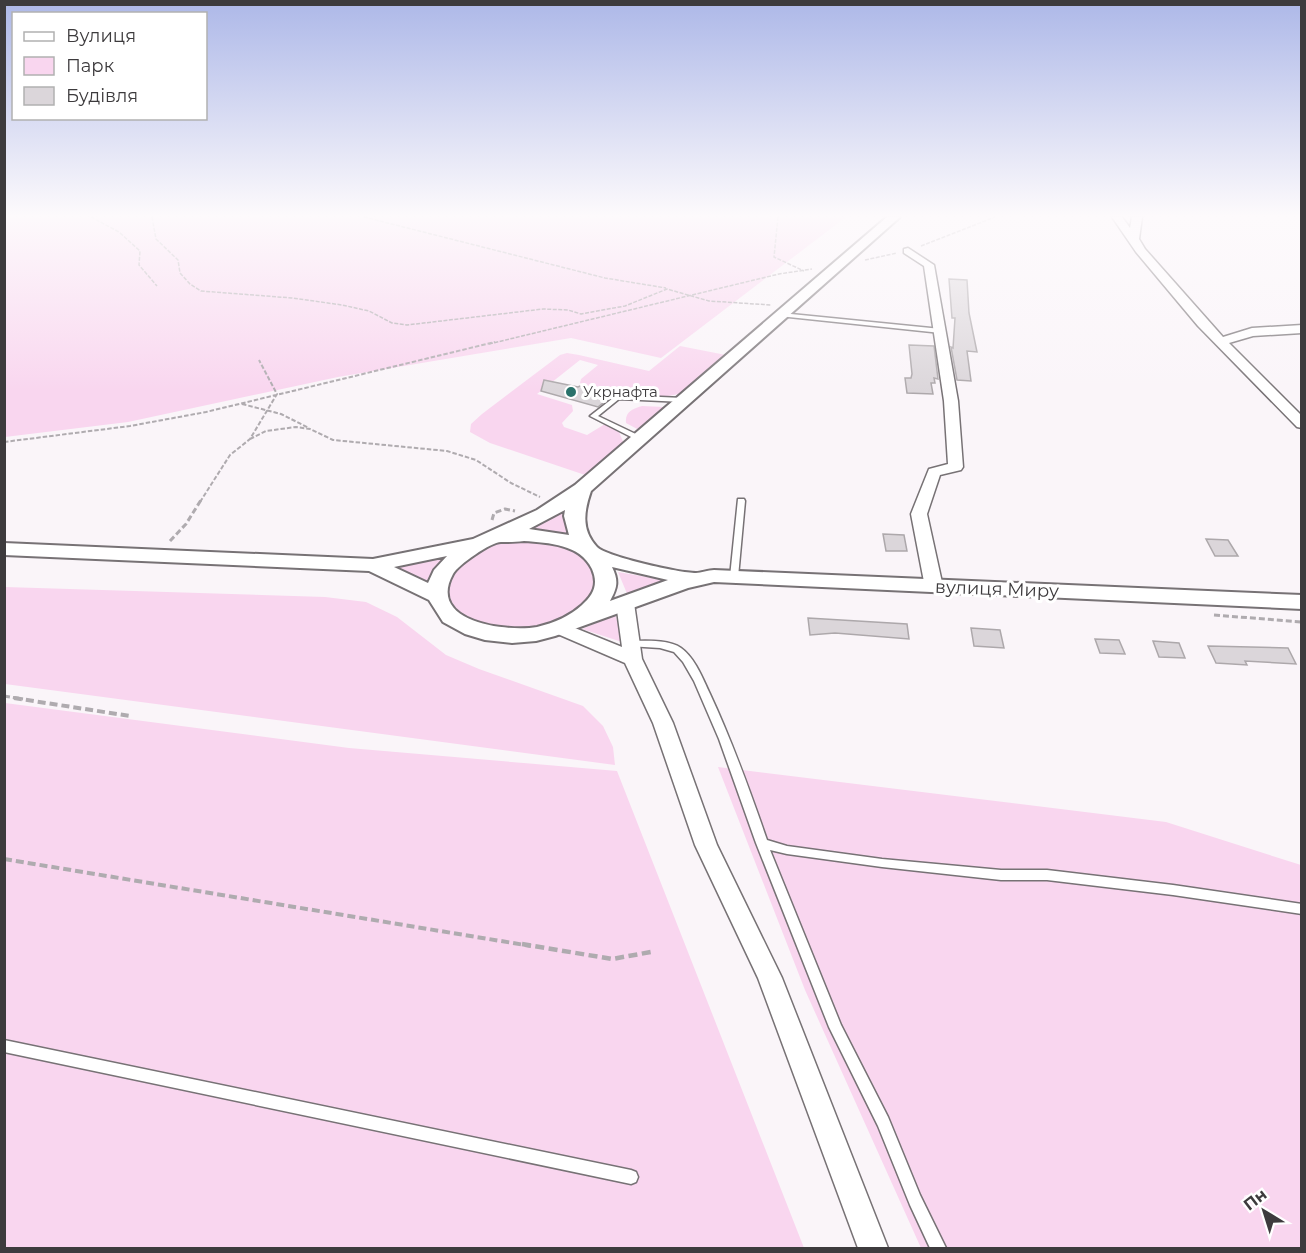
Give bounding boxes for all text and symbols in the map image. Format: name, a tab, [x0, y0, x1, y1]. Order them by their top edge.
legend	[12, 12, 207, 120]
text: Вулиця	[66, 25, 136, 47]
text: Парк	[66, 55, 115, 77]
text: Будівля	[66, 85, 138, 107]
place label: Укрнафта	[583, 382, 658, 401]
marker: Укрнафта	[564, 385, 578, 399]
street label: вулиця Миру	[935, 576, 1059, 602]
north arrow	[1234, 1181, 1294, 1241]
text: Пн	[1240, 1185, 1270, 1214]

